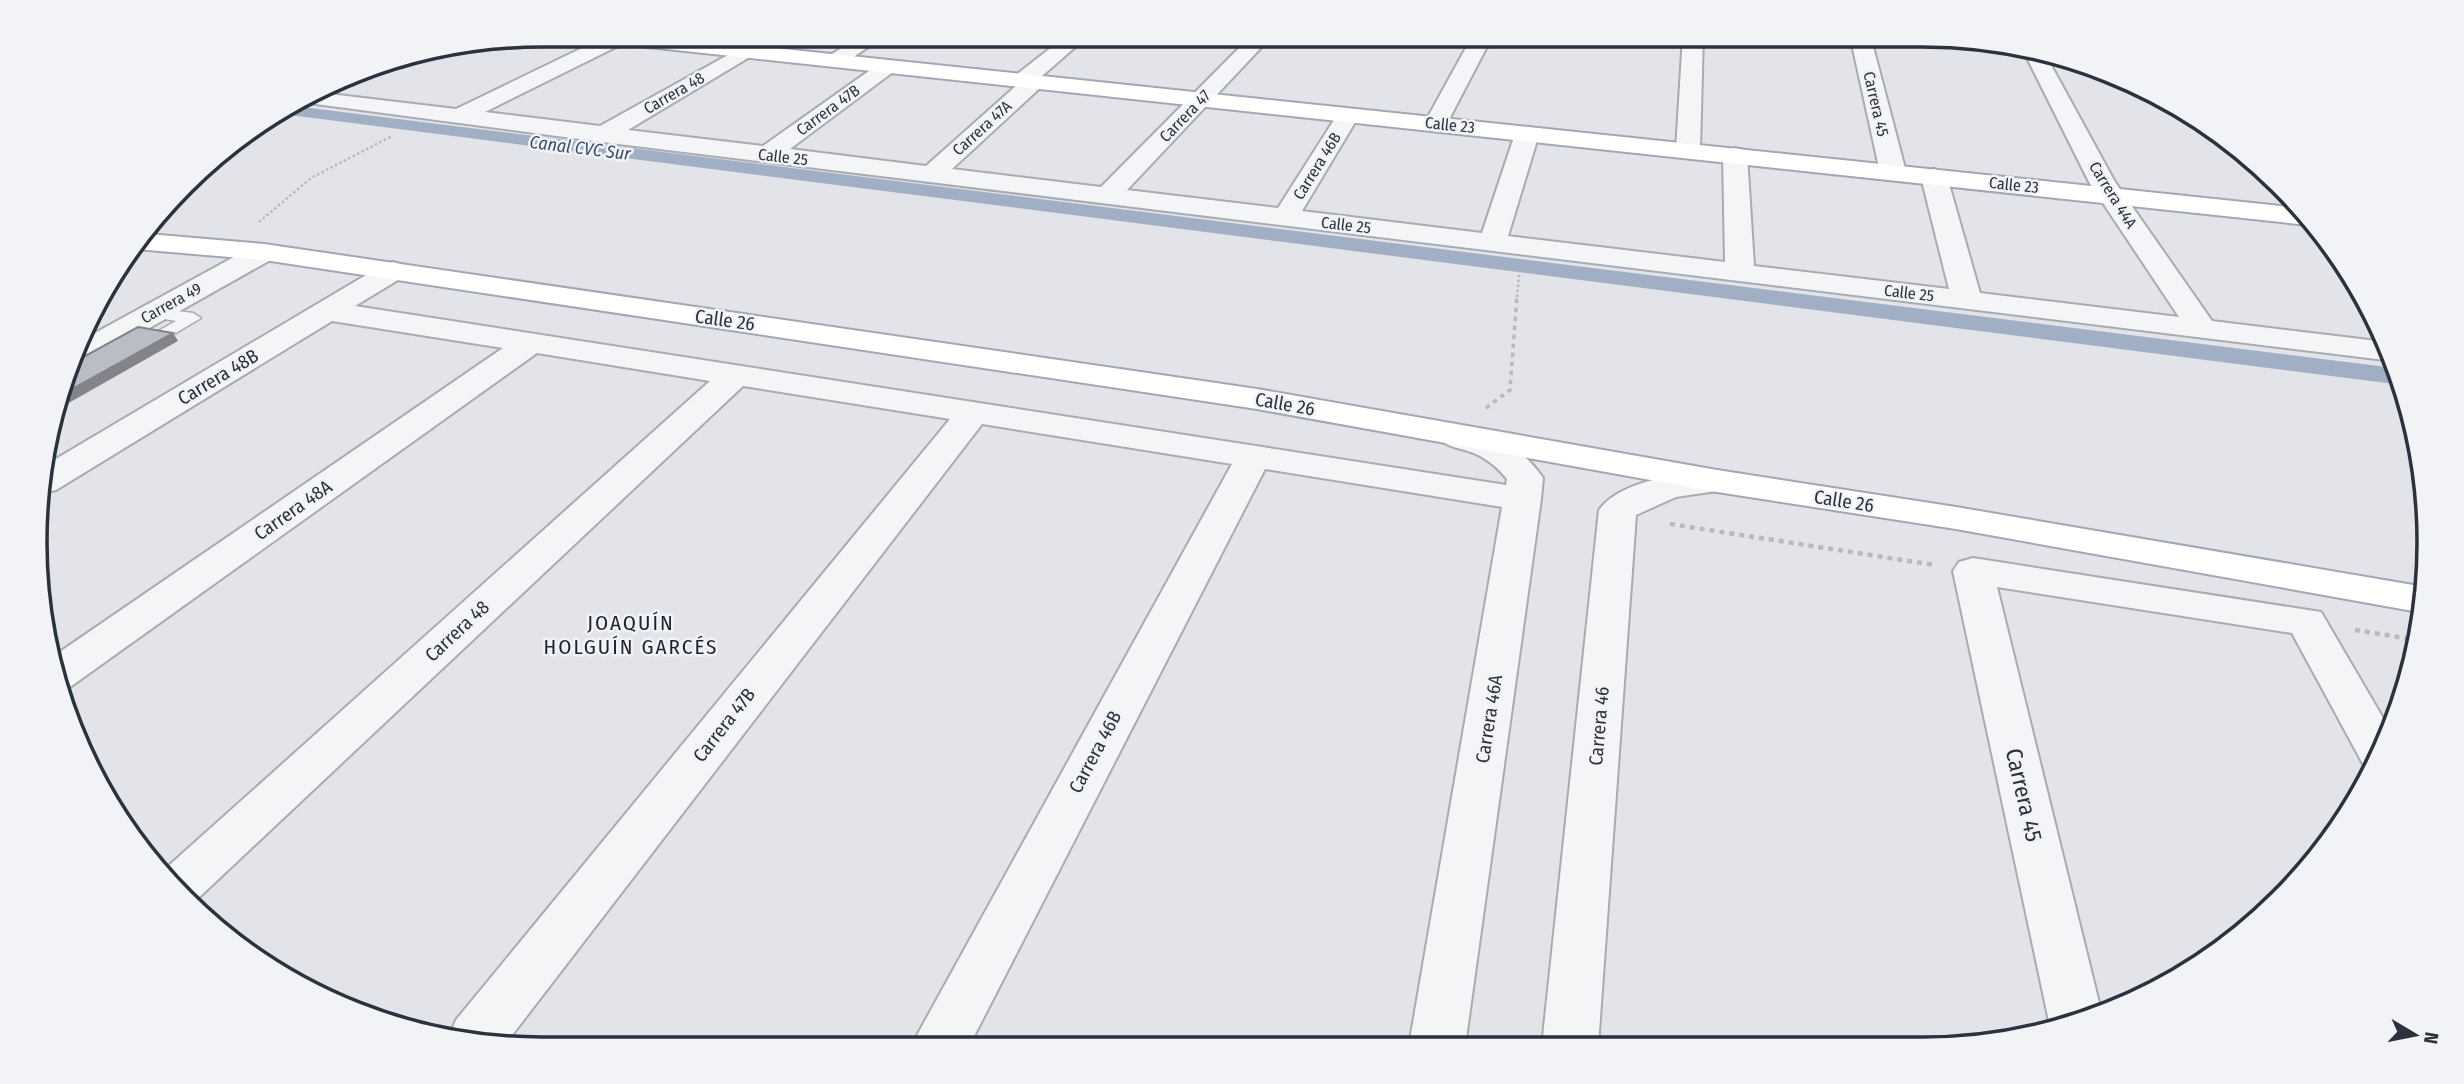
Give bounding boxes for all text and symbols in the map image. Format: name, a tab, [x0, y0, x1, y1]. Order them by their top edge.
street label: Carrera 48	[640, 68, 708, 118]
street label: Carrera 45	[1859, 70, 1893, 138]
street label: Carrera 47B	[793, 80, 864, 139]
street label: Carrera 47	[1156, 86, 1215, 146]
street label: Carrera 47A	[949, 96, 1016, 159]
street label: Calle 23	[1424, 113, 1476, 137]
street label: Carrera 46B	[1289, 129, 1345, 203]
water label: Canal CVC Sur	[528, 131, 632, 165]
street label: Calle 25	[757, 145, 809, 169]
street label: Carrera 44A	[2085, 158, 2141, 232]
street label: Calle 23	[1988, 173, 2040, 197]
street label: Calle 25	[1320, 213, 1372, 237]
street label: Carrera 49	[137, 279, 205, 327]
street label: Calle 25	[1883, 281, 1935, 305]
street label: Calle 26	[694, 304, 756, 336]
street label: Carrera 48B	[174, 344, 262, 410]
street label: Calle 26	[1253, 387, 1317, 421]
street label: Carrera 48A	[250, 475, 336, 545]
street label: Calle 26	[1812, 485, 1876, 517]
street label: Carrera 48	[420, 596, 494, 666]
district label: JOAQUÍN HOLGUÍN GARCÉS	[544, 610, 718, 660]
street label: Carrera 46A	[1471, 673, 1507, 765]
street label: Carrera 47B	[688, 683, 760, 767]
street label: Carrera 46	[1584, 685, 1614, 767]
street label: Carrera 46B	[1064, 707, 1126, 797]
street label: Carrera 45	[2000, 746, 2048, 844]
north arrow	[2380, 1000, 2450, 1070]
text: N	[2419, 1030, 2444, 1045]

